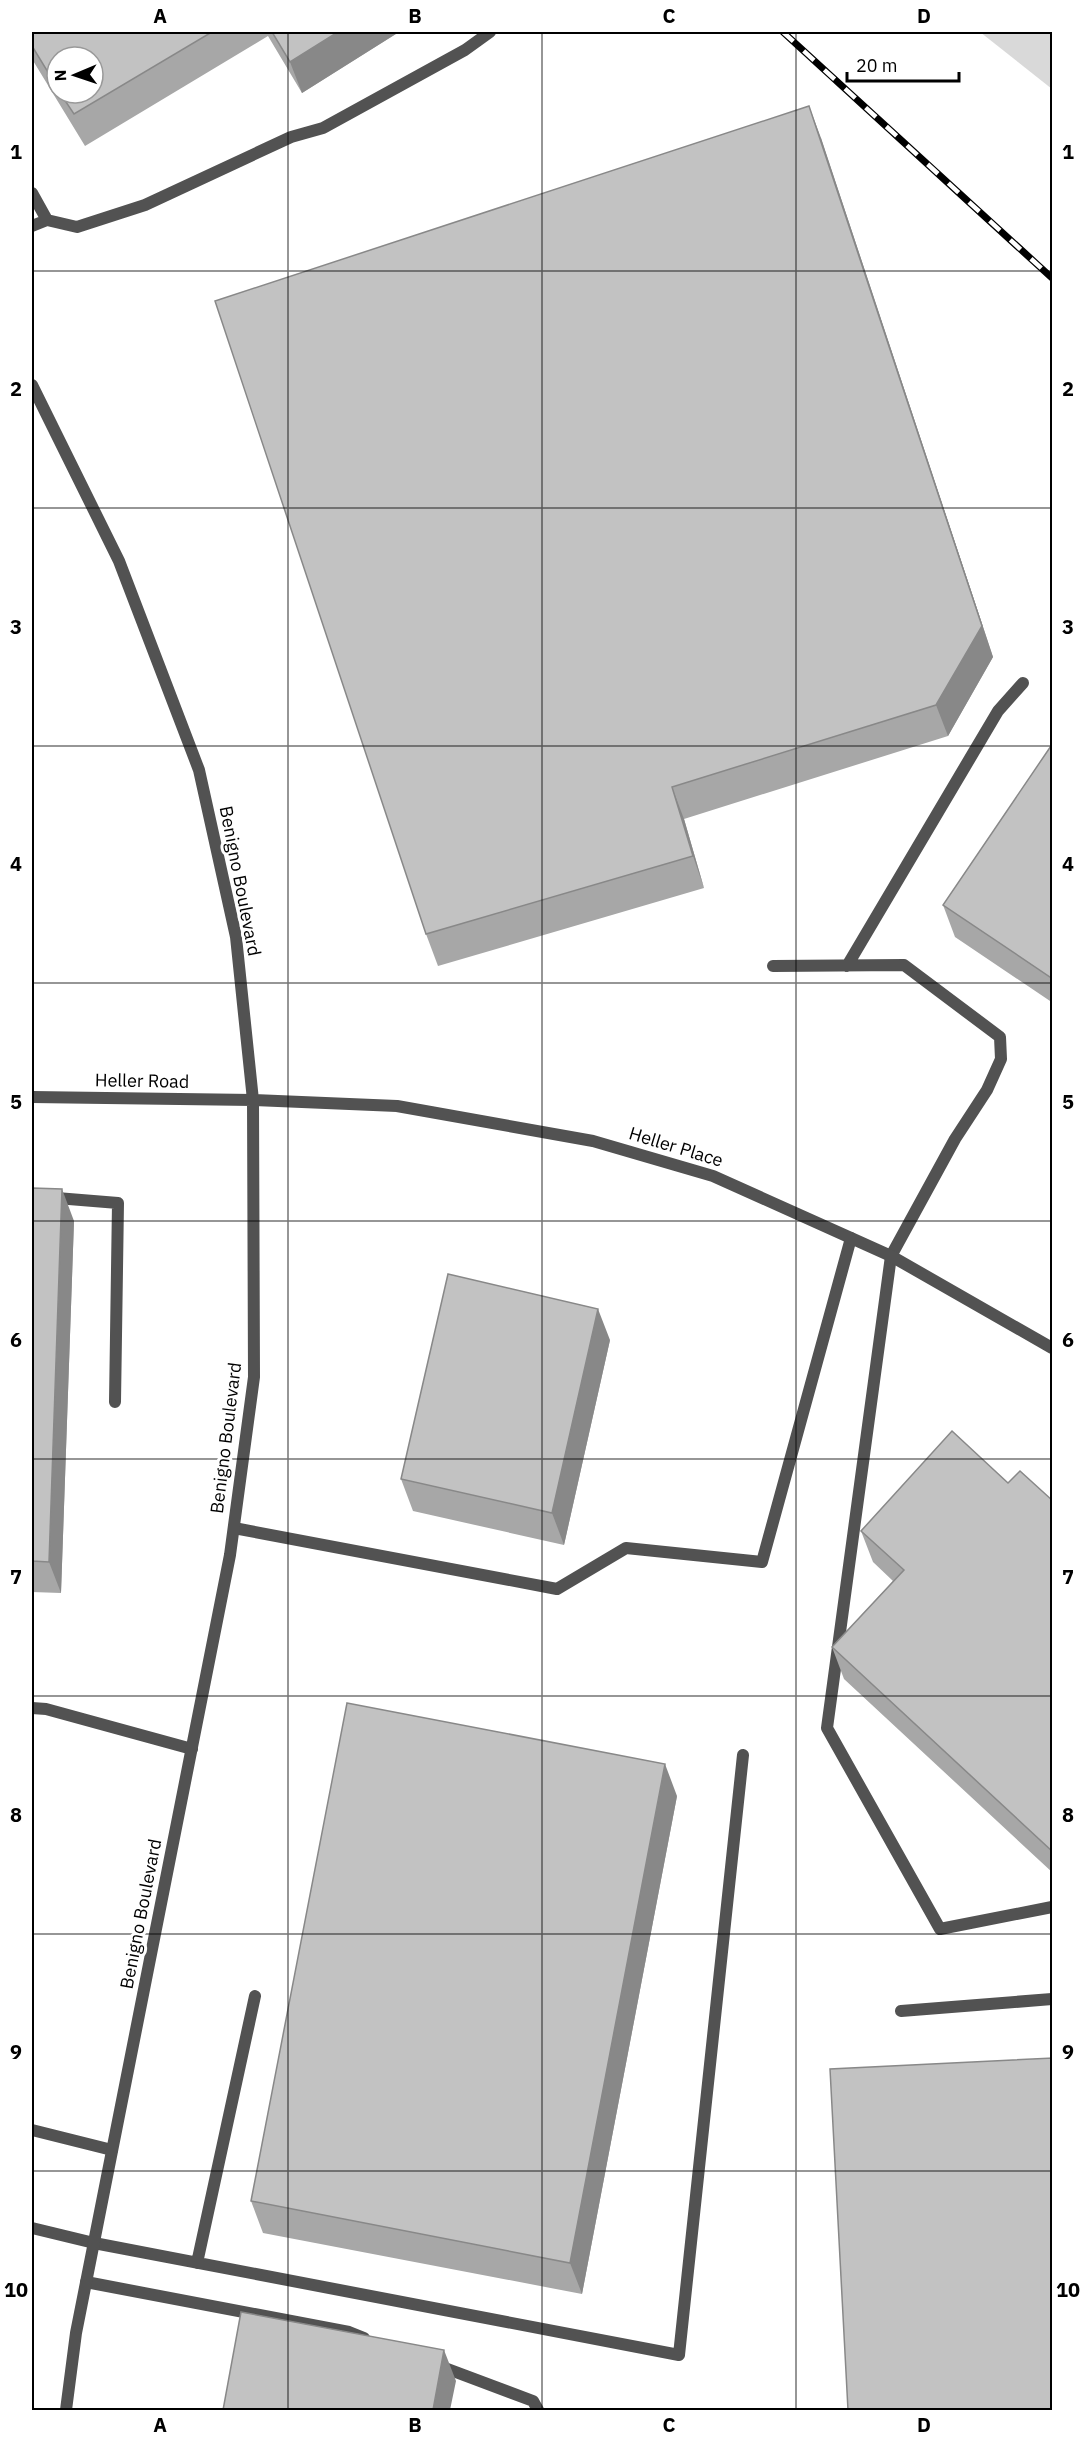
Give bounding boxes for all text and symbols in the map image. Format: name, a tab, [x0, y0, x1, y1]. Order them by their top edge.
text: A	[153, 2, 167, 29]
text: B	[408, 2, 422, 29]
text: C	[662, 2, 676, 29]
text: D	[917, 2, 931, 29]
north arrow	[45, 45, 105, 105]
scale bar	[847, 45, 960, 83]
text: 20 m	[856, 54, 898, 77]
text: N	[50, 69, 70, 82]
text: 1	[10, 138, 22, 165]
text: 1	[1062, 138, 1074, 165]
text: 2	[10, 375, 22, 402]
text: 2	[1062, 375, 1074, 402]
text: 3	[10, 613, 22, 640]
text: 3	[1062, 613, 1074, 640]
street label: Benigno Boulevard	[215, 804, 266, 958]
text: 4	[10, 850, 22, 877]
text: 4	[1062, 850, 1074, 877]
street label: Heller Road	[95, 1068, 189, 1093]
text: 5	[10, 1088, 22, 1115]
text: 5	[1062, 1088, 1074, 1115]
street label: Heller Place	[626, 1121, 726, 1172]
text: 6	[10, 1326, 22, 1353]
text: 6	[1062, 1326, 1074, 1353]
street label: Benigno Boulevard	[205, 1361, 246, 1515]
text: 7	[10, 1563, 22, 1590]
text: 7	[1062, 1563, 1074, 1590]
text: 8	[10, 1801, 22, 1828]
text: 8	[1062, 1801, 1074, 1828]
street label: Benigno Boulevard	[115, 1837, 166, 1991]
text: 9	[10, 2038, 22, 2065]
text: 9	[1062, 2038, 1074, 2065]
text: 10	[4, 2276, 28, 2303]
text: 10	[1056, 2276, 1080, 2303]
text: A	[153, 2411, 167, 2438]
text: B	[408, 2411, 422, 2438]
text: C	[662, 2411, 676, 2438]
text: D	[917, 2411, 931, 2438]

